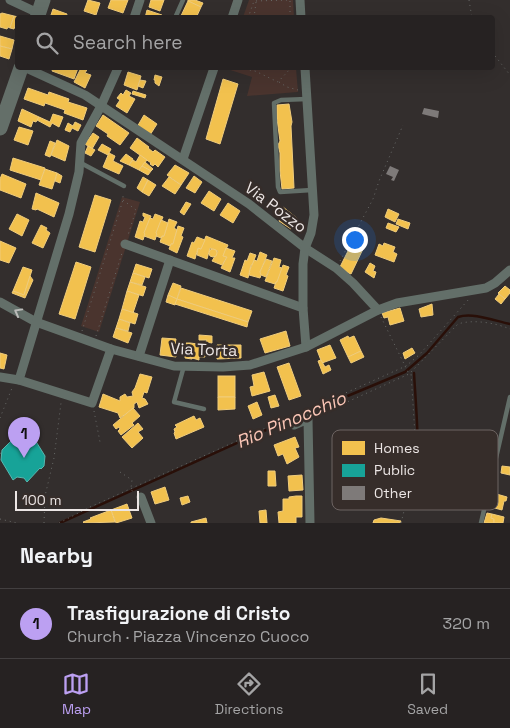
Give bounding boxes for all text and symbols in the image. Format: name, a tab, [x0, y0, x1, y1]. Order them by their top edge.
search box	[15, 15, 495, 70]
icon: search	[33, 29, 61, 57]
text: Search here	[73, 30, 183, 55]
street label: Via Pozzo	[240, 177, 311, 238]
your location	[342, 227, 368, 253]
one-way arrow	[14, 308, 23, 318]
street label: Via Torta	[170, 338, 238, 361]
water label: Rio Pinocchio	[232, 386, 350, 453]
pin: 1	[8, 417, 40, 458]
legend	[332, 430, 498, 510]
text: Homes	[374, 439, 420, 457]
text: Public	[374, 461, 415, 479]
text: Other	[374, 484, 412, 502]
scale bar	[15, 488, 139, 511]
text: 100 m	[22, 491, 61, 509]
text: Nearby	[20, 542, 93, 569]
text: Trasfigurazione di Cristo	[67, 601, 290, 626]
text: 1	[32, 613, 40, 634]
text: 320 m	[443, 613, 490, 634]
text: Church · Piazza Vincenzo Cuoco	[67, 626, 309, 647]
tab: Map	[62, 670, 91, 718]
tab: Directions	[215, 670, 283, 718]
tab: Saved	[407, 670, 448, 718]

